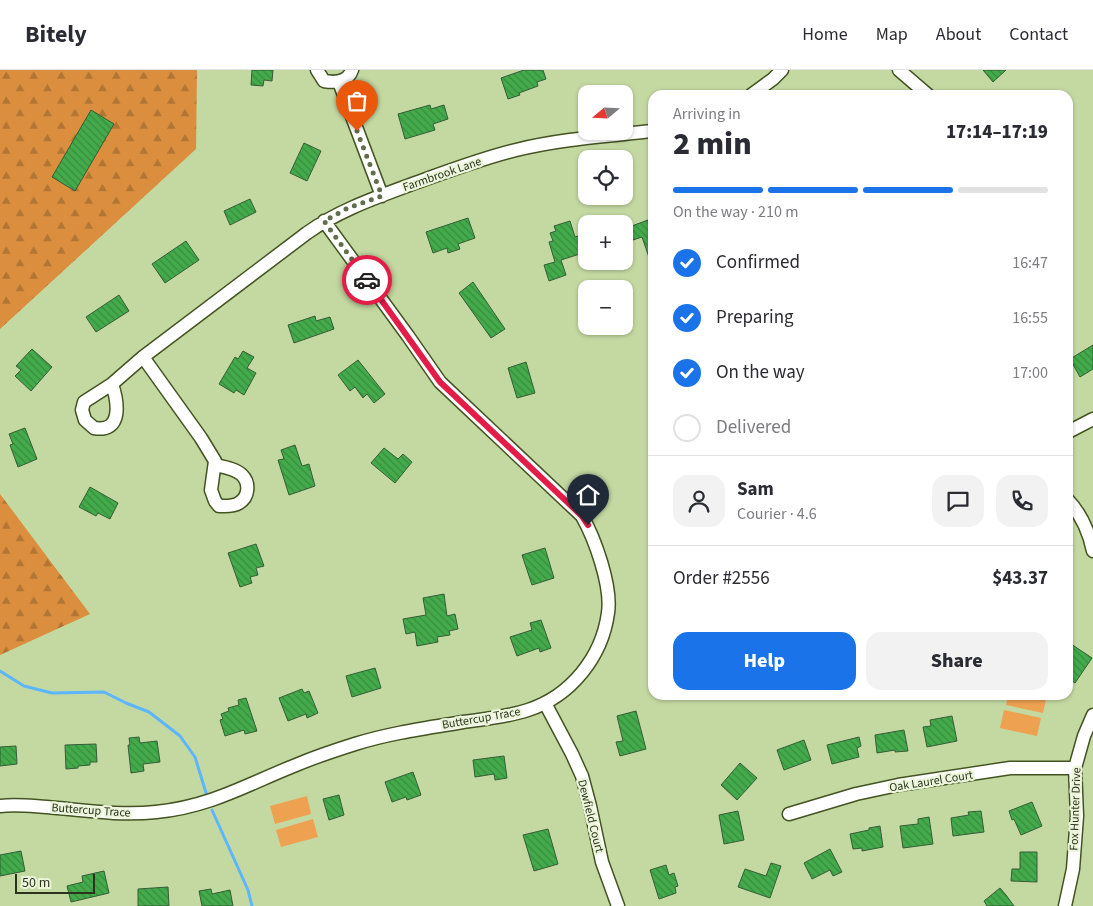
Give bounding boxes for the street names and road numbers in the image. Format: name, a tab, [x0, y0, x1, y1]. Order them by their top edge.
street label: Farmbrook Lane	[401, 153, 484, 196]
street label: Buttercup Trace	[441, 703, 522, 734]
street label: Oak Laurel Court	[888, 767, 974, 796]
street label: Fox Hunter Drive	[1066, 767, 1085, 851]
street label: Dewfield Court	[573, 778, 608, 854]
street label: Buttercup Trace	[51, 799, 131, 822]

